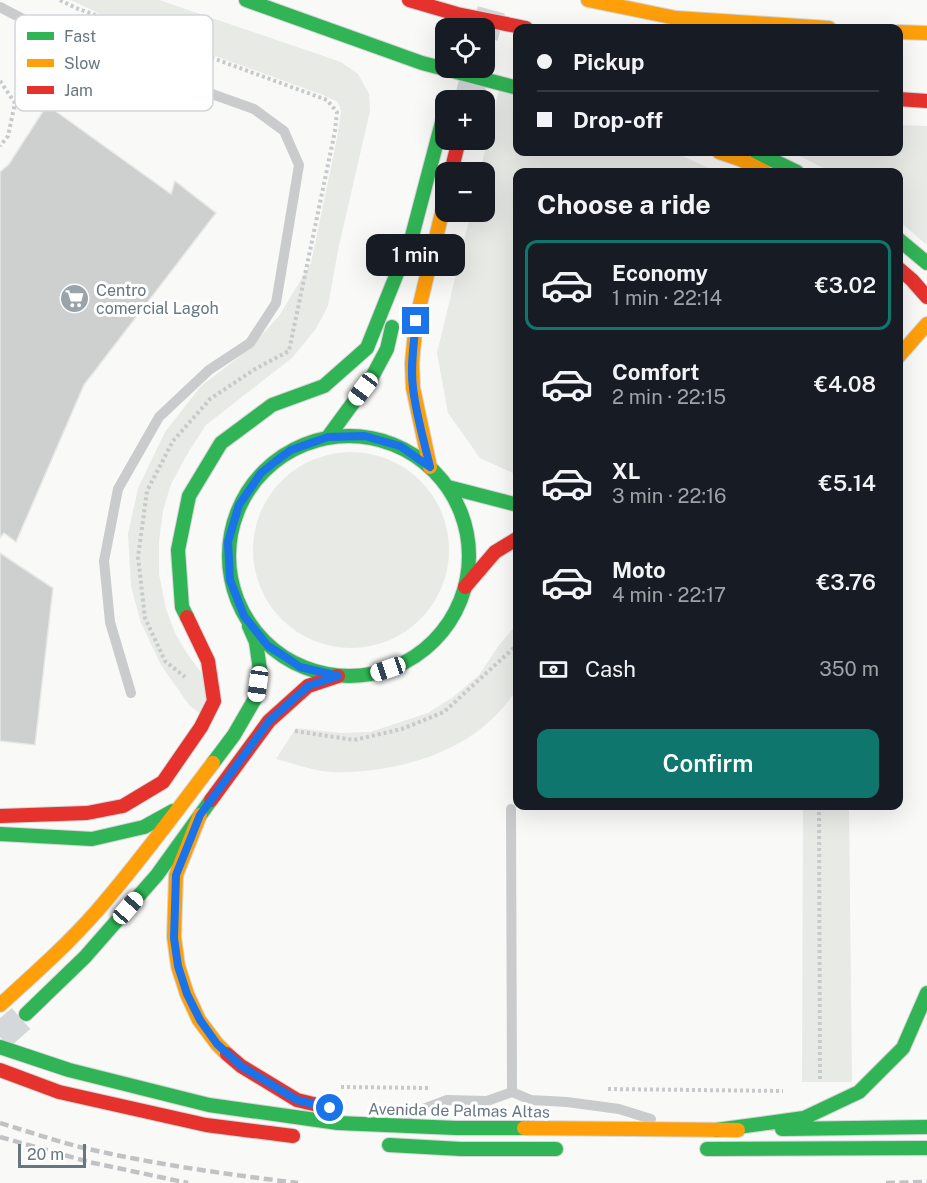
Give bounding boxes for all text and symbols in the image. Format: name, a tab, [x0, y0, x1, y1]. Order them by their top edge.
legend	[15, 15, 213, 111]
map controls	[435, 18, 495, 222]
button: locate	[435, 18, 495, 78]
text: Fast	[64, 27, 96, 46]
text: Pickup	[573, 49, 644, 75]
text: Slow	[64, 54, 101, 73]
text: Jam	[64, 81, 93, 100]
button: +	[435, 90, 495, 150]
text: Drop-off	[573, 107, 663, 133]
button: −	[435, 162, 495, 222]
text: Choose a ride	[537, 188, 711, 220]
callout: 1 min	[366, 234, 466, 276]
text: 1 min	[392, 243, 439, 267]
icon: car	[540, 258, 594, 312]
text: Economy	[612, 260, 708, 286]
text: €3.02	[815, 272, 876, 298]
place label: Centro comercial Lagoh	[96, 281, 219, 318]
supermarket icon: Centro comercial Lagoh	[59, 283, 91, 315]
text: 1 min · 22:14	[612, 286, 722, 310]
route end	[402, 307, 429, 334]
icon: car	[540, 357, 594, 411]
text: Comfort	[612, 359, 699, 385]
car	[345, 369, 381, 409]
text: €4.08	[814, 371, 876, 397]
text: 2 min · 22:15	[612, 385, 726, 409]
icon: car	[540, 456, 594, 510]
text: XL	[612, 458, 640, 484]
text: €5.14	[819, 470, 876, 496]
text: 3 min · 22:16	[612, 484, 727, 508]
icon: car	[540, 555, 594, 609]
text: Moto	[612, 557, 666, 583]
text: €3.76	[817, 569, 876, 595]
text: 4 min · 22:17	[612, 583, 726, 607]
icon: cash	[537, 653, 570, 686]
car	[368, 655, 408, 683]
text: Cash	[585, 656, 636, 682]
text: 350 m	[819, 657, 879, 681]
car	[247, 665, 269, 703]
button: Confirm	[537, 729, 879, 798]
car	[109, 889, 147, 927]
route start	[316, 1094, 343, 1121]
street label: Avenida de Palmas Altas	[368, 1099, 550, 1122]
scale bar	[18, 1141, 86, 1168]
text: 20 m	[27, 1145, 64, 1164]

